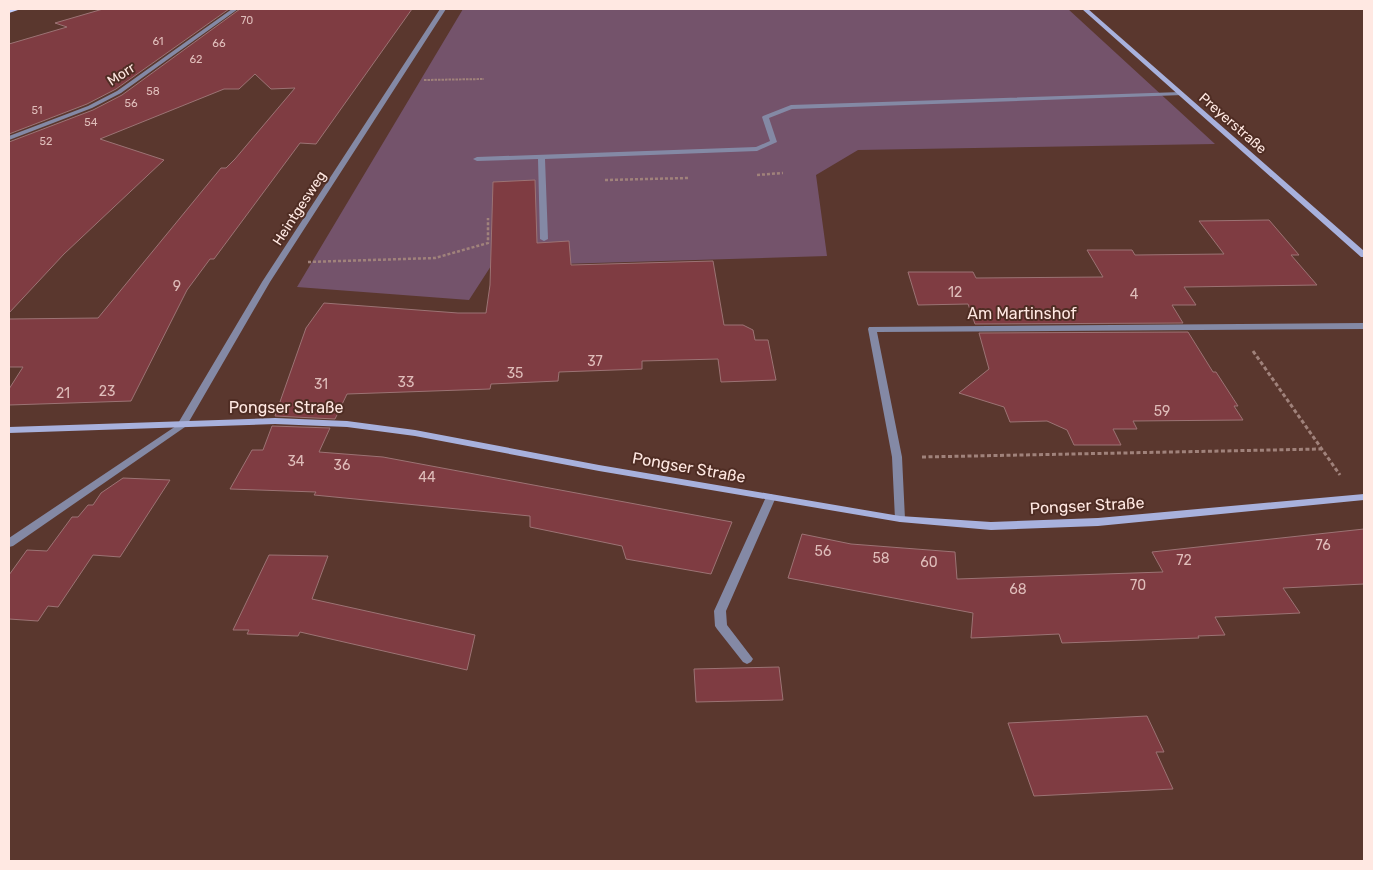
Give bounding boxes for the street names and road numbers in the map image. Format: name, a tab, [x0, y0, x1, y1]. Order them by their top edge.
street label: Morr	[104, 59, 139, 90]
street label: Preyerstraße	[1195, 89, 1270, 157]
street label: Heintgesweg	[269, 168, 330, 249]
street label: Am Martinshof	[967, 304, 1078, 323]
street label: Pongser Straße	[229, 398, 343, 417]
street label: Pongser Straße	[631, 448, 747, 487]
street label: Pongser Straße	[1029, 493, 1145, 518]

